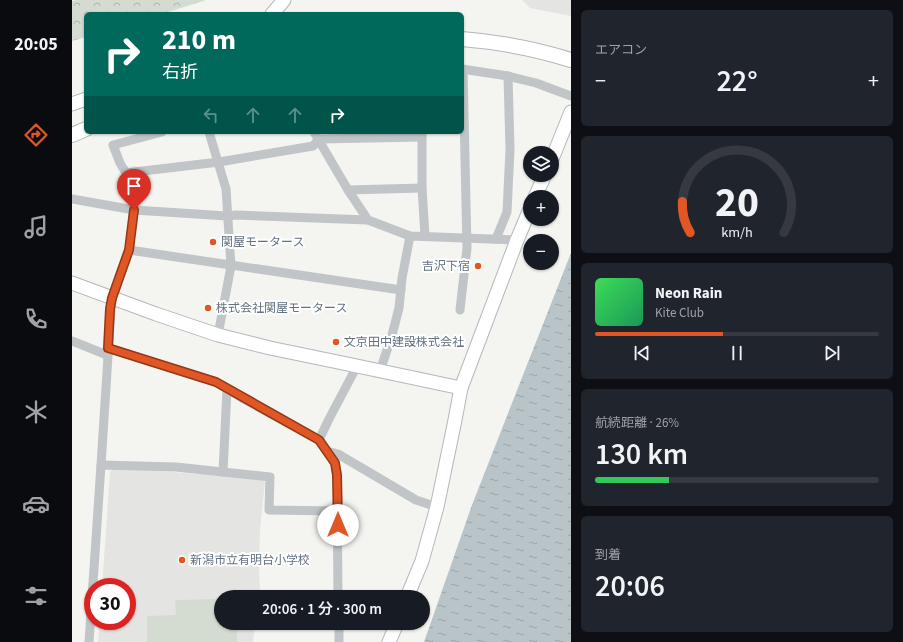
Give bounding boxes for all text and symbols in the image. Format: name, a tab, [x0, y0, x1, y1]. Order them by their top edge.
text: 210 m	[162, 20, 236, 60]
icon: right	[96, 28, 148, 80]
text: 20:05	[14, 32, 58, 57]
text: エアコン	[595, 41, 647, 59]
text: 右折	[162, 60, 198, 85]
text: 22°	[716, 60, 758, 103]
text: −	[595, 65, 606, 97]
text: +	[868, 65, 879, 97]
icon: left	[200, 104, 222, 126]
icon: ahead	[242, 104, 264, 126]
icon: ahead	[284, 104, 306, 126]
icon: right	[326, 104, 348, 126]
icon: directions	[22, 121, 50, 149]
map controls	[523, 146, 559, 270]
button: layers	[523, 146, 559, 182]
pin	[117, 169, 151, 210]
text: 20	[715, 172, 759, 232]
icon: arrive	[123, 175, 145, 197]
button: +	[523, 190, 559, 226]
icon: music	[22, 213, 50, 241]
text: km/h	[721, 221, 753, 242]
place label: 関屋モータース	[221, 234, 304, 251]
button: −	[523, 234, 559, 270]
marker: 関屋モータース	[208, 237, 218, 247]
place label: 吉沢下宿	[422, 258, 470, 275]
marker: 吉沢下宿	[473, 261, 483, 271]
text: Neon Rain	[655, 283, 722, 304]
place label: 株式会社関屋モータース	[216, 300, 347, 317]
marker: 株式会社関屋モータース	[203, 303, 213, 313]
text: Kite Club	[655, 304, 704, 322]
icon: phone	[22, 305, 50, 333]
place label: 文京田中建設株式会社	[344, 334, 464, 351]
marker: 文京田中建設株式会社	[331, 337, 341, 347]
icon: previous	[631, 342, 653, 364]
icon: pause	[726, 342, 748, 364]
icon: next	[821, 342, 843, 364]
icon: climate	[22, 398, 50, 426]
text: 航続距離 · 26%	[595, 414, 679, 432]
text: 130 km	[595, 433, 688, 476]
icon: car	[22, 490, 50, 518]
position arrow	[317, 504, 359, 546]
text: 到着	[595, 546, 621, 564]
place label: 新潟市立有明台小学校	[190, 552, 310, 569]
marker: 新潟市立有明台小学校	[177, 555, 187, 565]
text: 20:06	[595, 565, 665, 608]
speed limit sign: 30	[84, 578, 136, 630]
icon: filters	[22, 582, 50, 610]
text: 20:06 · 1 分 · 300 m	[262, 599, 382, 620]

